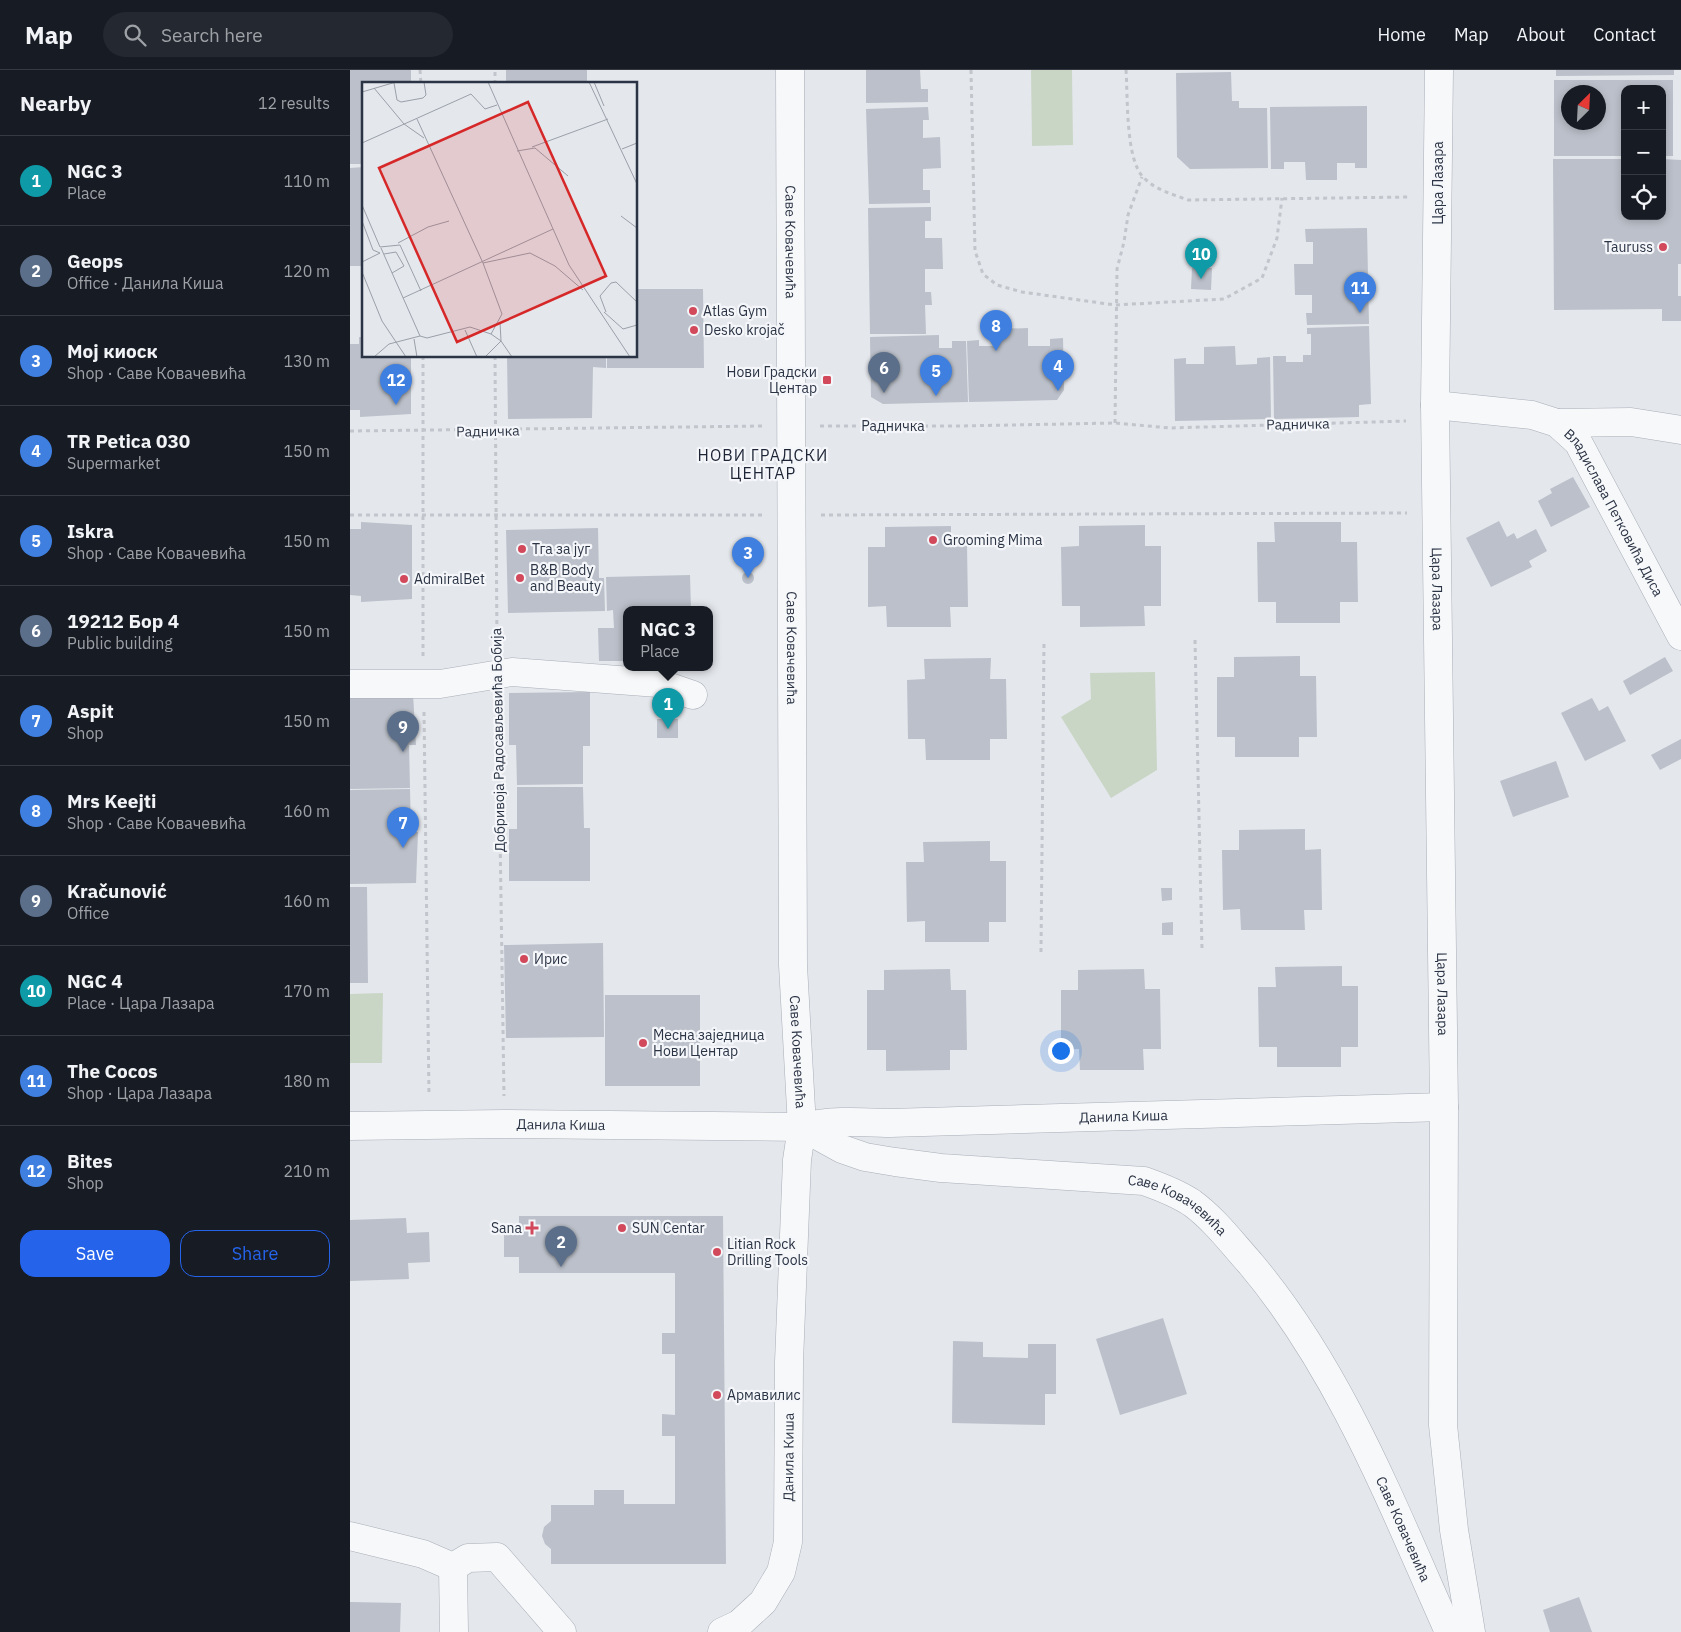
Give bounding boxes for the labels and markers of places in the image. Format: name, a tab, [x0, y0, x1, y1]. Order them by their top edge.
pin: 10	[1185, 238, 1217, 279]
place label: Tauruss	[1604, 238, 1653, 256]
marker: Tauruss	[1657, 241, 1669, 253]
pin: 11	[1344, 272, 1376, 313]
place label: Atlas Gym	[703, 302, 767, 320]
marker: Atlas Gym	[687, 305, 699, 317]
pin: 8	[980, 310, 1012, 351]
place label: Desko krojač	[704, 321, 785, 339]
marker: Desko krojač	[688, 324, 700, 336]
pin: 4	[1042, 350, 1074, 391]
pin: 6	[868, 352, 900, 393]
pin: 5	[920, 355, 952, 396]
place label: Нови Градски Центар	[727, 363, 817, 397]
pin: 12	[380, 364, 412, 405]
marker: Нови Градски Центар	[821, 374, 833, 386]
place label: Grooming Mima	[943, 531, 1043, 549]
marker: Grooming Mima	[927, 534, 939, 546]
pin: 3	[732, 537, 764, 578]
place label: Тга за југ	[532, 540, 590, 558]
marker: Тга за југ	[516, 543, 528, 555]
place label: B&B Body and Beauty	[530, 561, 601, 595]
place label: AdmiralBet	[414, 570, 485, 588]
marker: B&B Body and Beauty	[514, 572, 526, 584]
marker: AdmiralBet	[398, 573, 410, 585]
pin: 1	[652, 688, 684, 729]
pin: 9	[387, 711, 419, 752]
pin: 7	[387, 807, 419, 848]
place label: Ирис	[534, 950, 567, 968]
marker: Ирис	[518, 953, 530, 965]
place label: Месна заједница Нови Центар	[653, 1026, 765, 1060]
marker: Месна заједница Нови Центар	[637, 1037, 649, 1049]
place label: Sana	[491, 1219, 523, 1237]
place label: SUN Centar	[632, 1219, 705, 1237]
marker: Sana	[526, 1222, 538, 1234]
marker: SUN Centar	[616, 1222, 628, 1234]
pin: 2	[545, 1226, 577, 1267]
place label: Litian Rock Drilling Tools	[727, 1235, 808, 1269]
marker: Litian Rock Drilling Tools	[711, 1246, 723, 1258]
place label: Армавилис	[727, 1386, 801, 1404]
marker: Армавилис	[711, 1389, 723, 1401]

